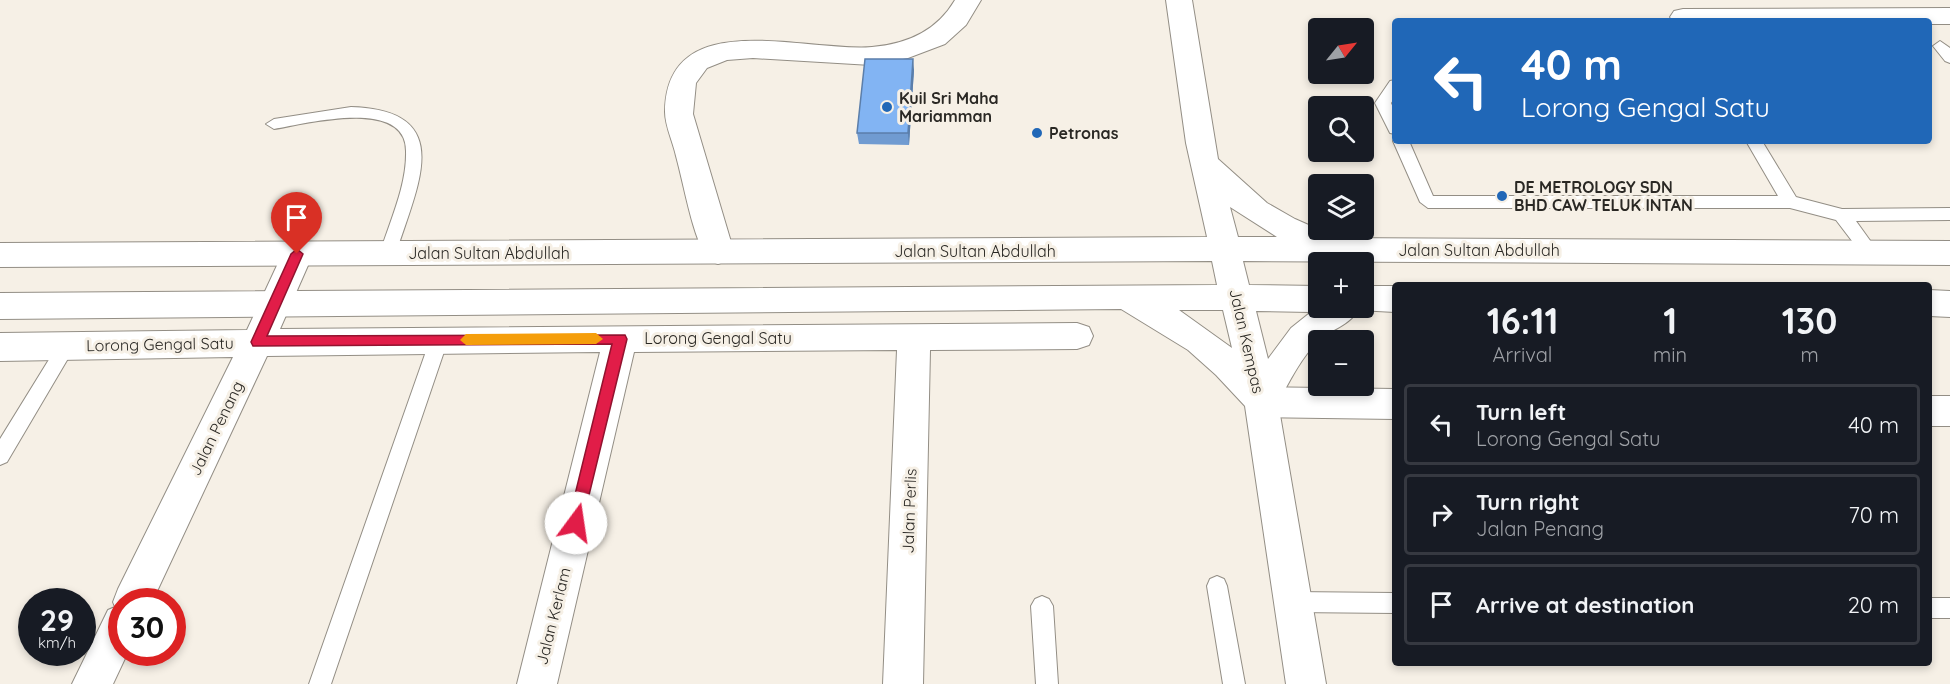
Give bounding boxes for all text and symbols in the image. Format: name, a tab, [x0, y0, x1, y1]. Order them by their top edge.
north arrow	[1308, 18, 1374, 84]
map controls	[1308, 18, 1374, 396]
text: 40 m	[1521, 38, 1622, 91]
icon: left	[1422, 42, 1500, 120]
place label: Kuil Sri Maha Mariamman	[899, 88, 999, 126]
text: Lorong Gengal Satu	[1521, 90, 1770, 124]
button: search	[1308, 96, 1374, 162]
marker: Kuil Sri Maha Mariamman	[880, 100, 894, 114]
place label: Petronas	[1049, 123, 1119, 143]
marker: Petronas	[1030, 126, 1044, 140]
button: layers	[1308, 174, 1374, 240]
place label: DE METROLOGY SDN BHD CAW TELUK INTAN	[1514, 177, 1693, 215]
marker: DE METROLOGY SDN BHD CAW TELUK INTAN	[1495, 189, 1509, 203]
pin	[271, 192, 322, 254]
icon: arrive	[280, 201, 313, 234]
street label: Jalan Sultan Abdullah	[1398, 240, 1560, 260]
street label: Jalan Sultan Abdullah	[894, 241, 1056, 261]
street label: Jalan Sultan Abdullah	[408, 243, 570, 263]
button: +	[1308, 252, 1374, 318]
street label: Jalan Kempas	[1225, 287, 1269, 395]
text: 16:11	[1487, 298, 1558, 343]
text: 1	[1663, 298, 1677, 343]
text: 130	[1782, 298, 1837, 343]
street label: Lorong Gengal Satu	[644, 328, 792, 348]
button: −	[1308, 330, 1374, 396]
street label: Lorong Gengal Satu	[86, 333, 234, 355]
text: Arrival	[1493, 342, 1552, 367]
text: min	[1653, 342, 1687, 367]
text: m	[1800, 342, 1819, 367]
street label: Jalan Penang	[185, 378, 247, 478]
text: Turn left	[1476, 398, 1566, 426]
icon: left	[1425, 408, 1458, 441]
text: 40 m	[1848, 411, 1899, 439]
text: Lorong Gengal Satu	[1476, 426, 1660, 451]
street label: Jalan Perlis	[898, 468, 920, 554]
text: Turn right	[1476, 488, 1580, 516]
position arrow	[544, 491, 608, 555]
icon: right	[1425, 498, 1458, 531]
text: 70 m	[1849, 501, 1899, 529]
text: Jalan Penang	[1476, 516, 1604, 541]
street label: Jalan Kerlam	[531, 565, 575, 667]
speed limit sign: 30	[108, 588, 186, 666]
icon: arrive	[1425, 588, 1458, 621]
text: Arrive at destination	[1476, 591, 1694, 619]
text: 20 m	[1848, 591, 1899, 619]
text: 29	[40, 601, 74, 639]
text: km/h	[38, 633, 76, 652]

